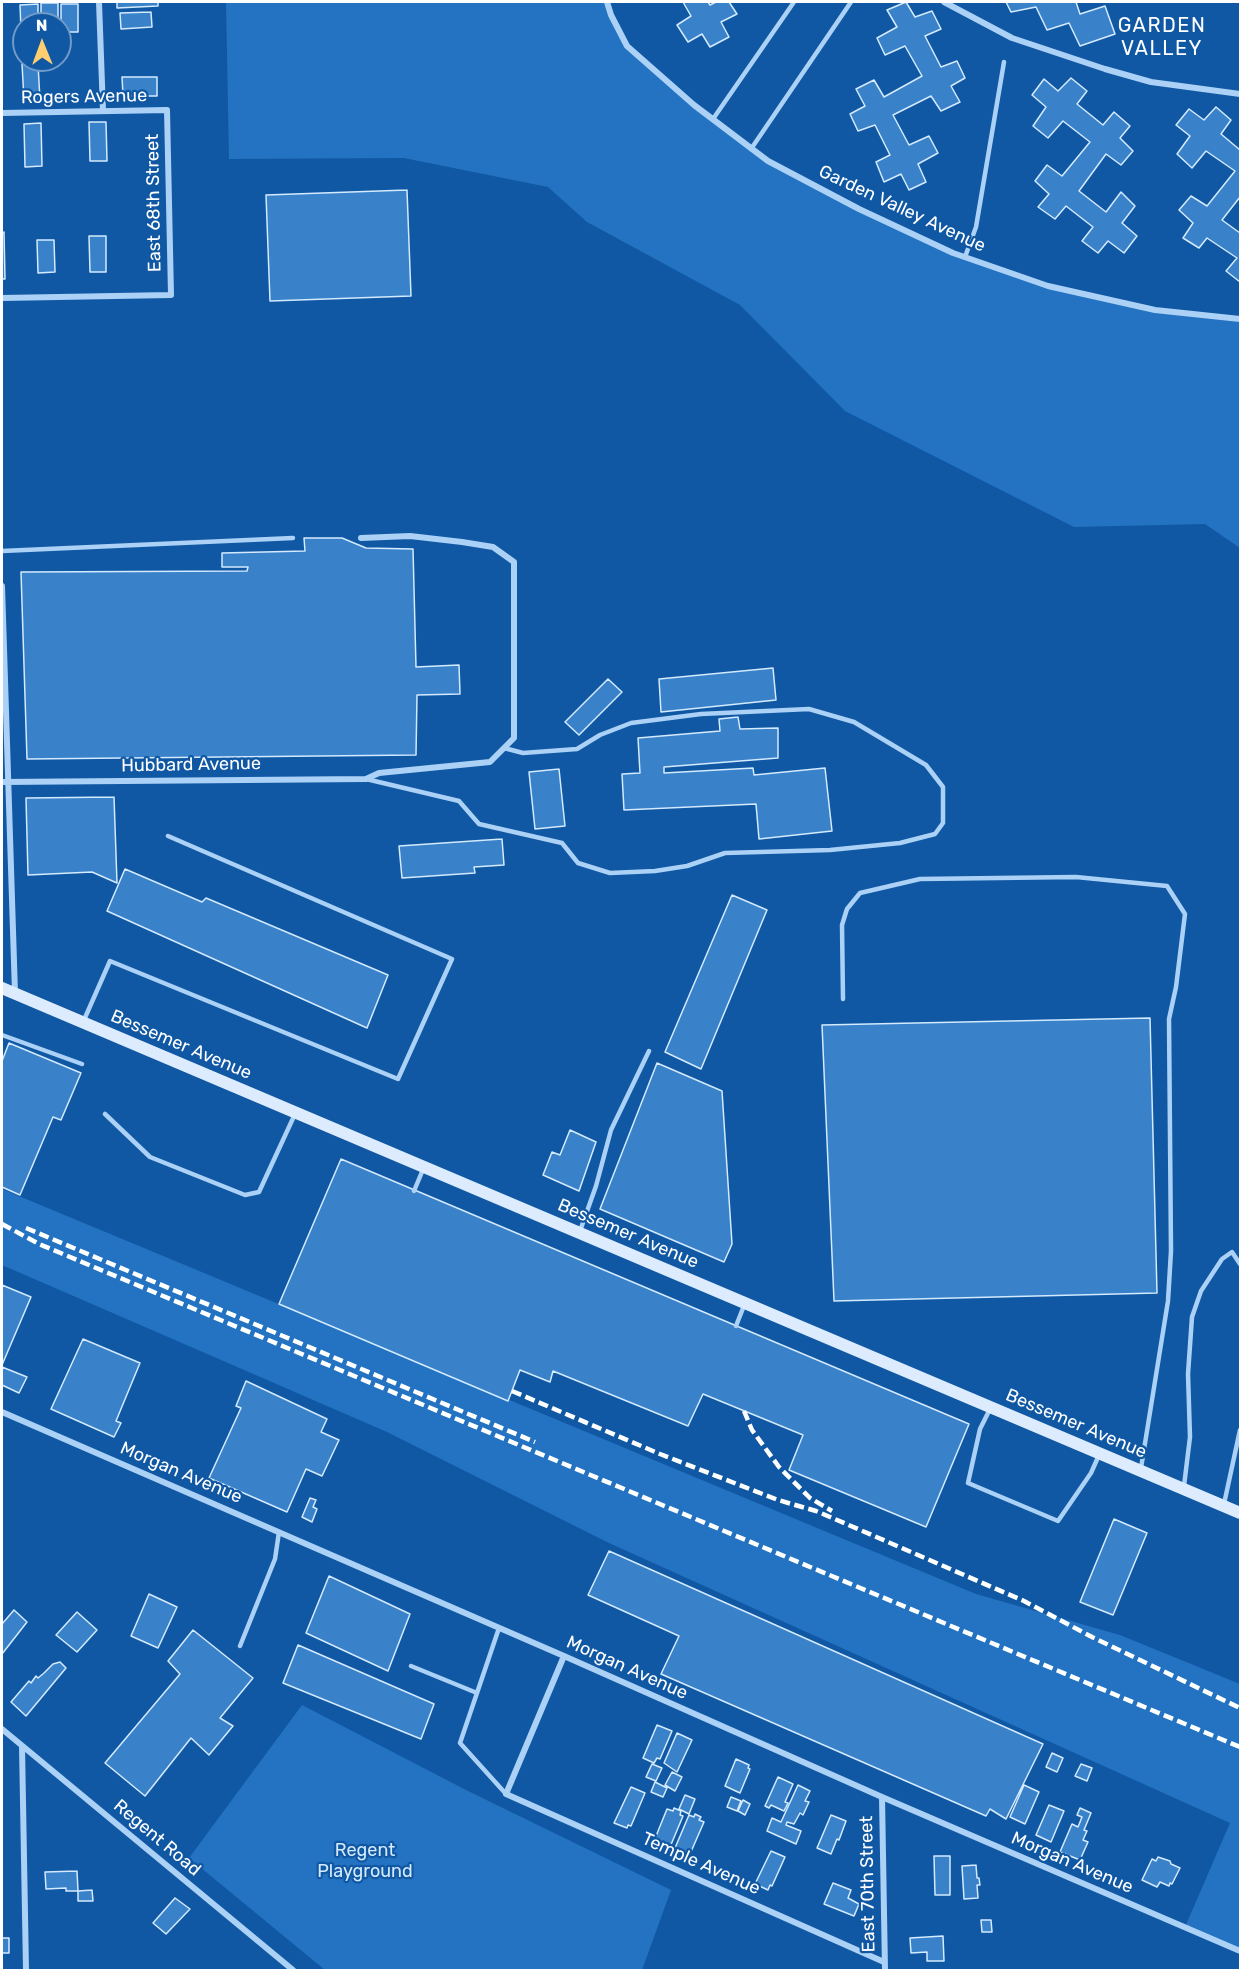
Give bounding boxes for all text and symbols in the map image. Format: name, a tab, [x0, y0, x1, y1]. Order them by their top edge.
north arrow	[12, 12, 72, 72]
district label: GARDEN VALLEY	[1118, 14, 1206, 61]
text: N	[36, 16, 48, 35]
street label: Rogers Avenue	[21, 85, 147, 109]
street label: East 68th Street	[142, 134, 166, 272]
street label: Garden Valley Avenue	[815, 161, 989, 257]
street label: Hubbard Avenue	[121, 753, 261, 777]
street label: Bessemer Avenue	[107, 1006, 255, 1084]
street label: Bessemer Avenue	[554, 1195, 702, 1273]
street label: Bessemer Avenue	[1002, 1385, 1150, 1463]
street label: Morgan Avenue	[117, 1438, 245, 1508]
street label: Morgan Avenue	[563, 1632, 691, 1704]
street label: Regent Road	[109, 1795, 205, 1881]
street label: East 70th Street	[856, 1816, 880, 1952]
street label: Temple Avenue	[638, 1828, 764, 1900]
street label: Morgan Avenue	[1008, 1828, 1136, 1898]
park label: Regent Playground	[317, 1840, 413, 1882]

